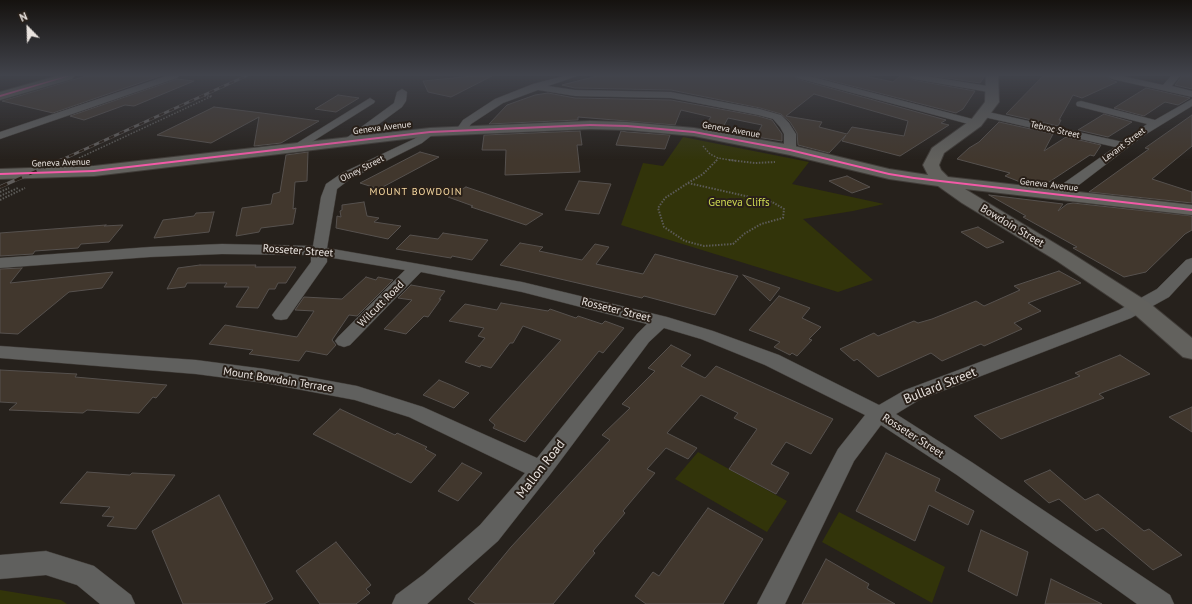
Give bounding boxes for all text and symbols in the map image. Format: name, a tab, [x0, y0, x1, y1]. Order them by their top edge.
north arrow	[8, 8, 48, 48]
text: N	[17, 9, 29, 25]
street label: Geneva Avenue	[352, 119, 412, 137]
street label: Tebroc Street	[1029, 119, 1081, 141]
street label: Geneva Avenue	[701, 120, 761, 140]
street label: Levant Street	[1101, 125, 1147, 165]
street label: Olney Street	[338, 153, 386, 185]
street label: Geneva Avenue	[31, 157, 91, 169]
street label: Geneva Avenue	[1019, 176, 1079, 194]
district label: MOUNT BOWDOIN	[370, 186, 462, 198]
park label: Geneva Cliffs	[708, 196, 770, 210]
street label: Bowdoin Street	[978, 202, 1046, 250]
street label: Rosseter Street	[262, 242, 334, 260]
street label: Wilcutt Road	[355, 278, 407, 330]
street label: Rosseter Street	[580, 295, 652, 325]
street label: Bullard Street	[902, 364, 978, 408]
street label: Mount Bowdoin Terrace	[222, 365, 334, 395]
street label: Rosseter Street	[880, 411, 946, 461]
street label: Mallon Road	[513, 437, 569, 501]

